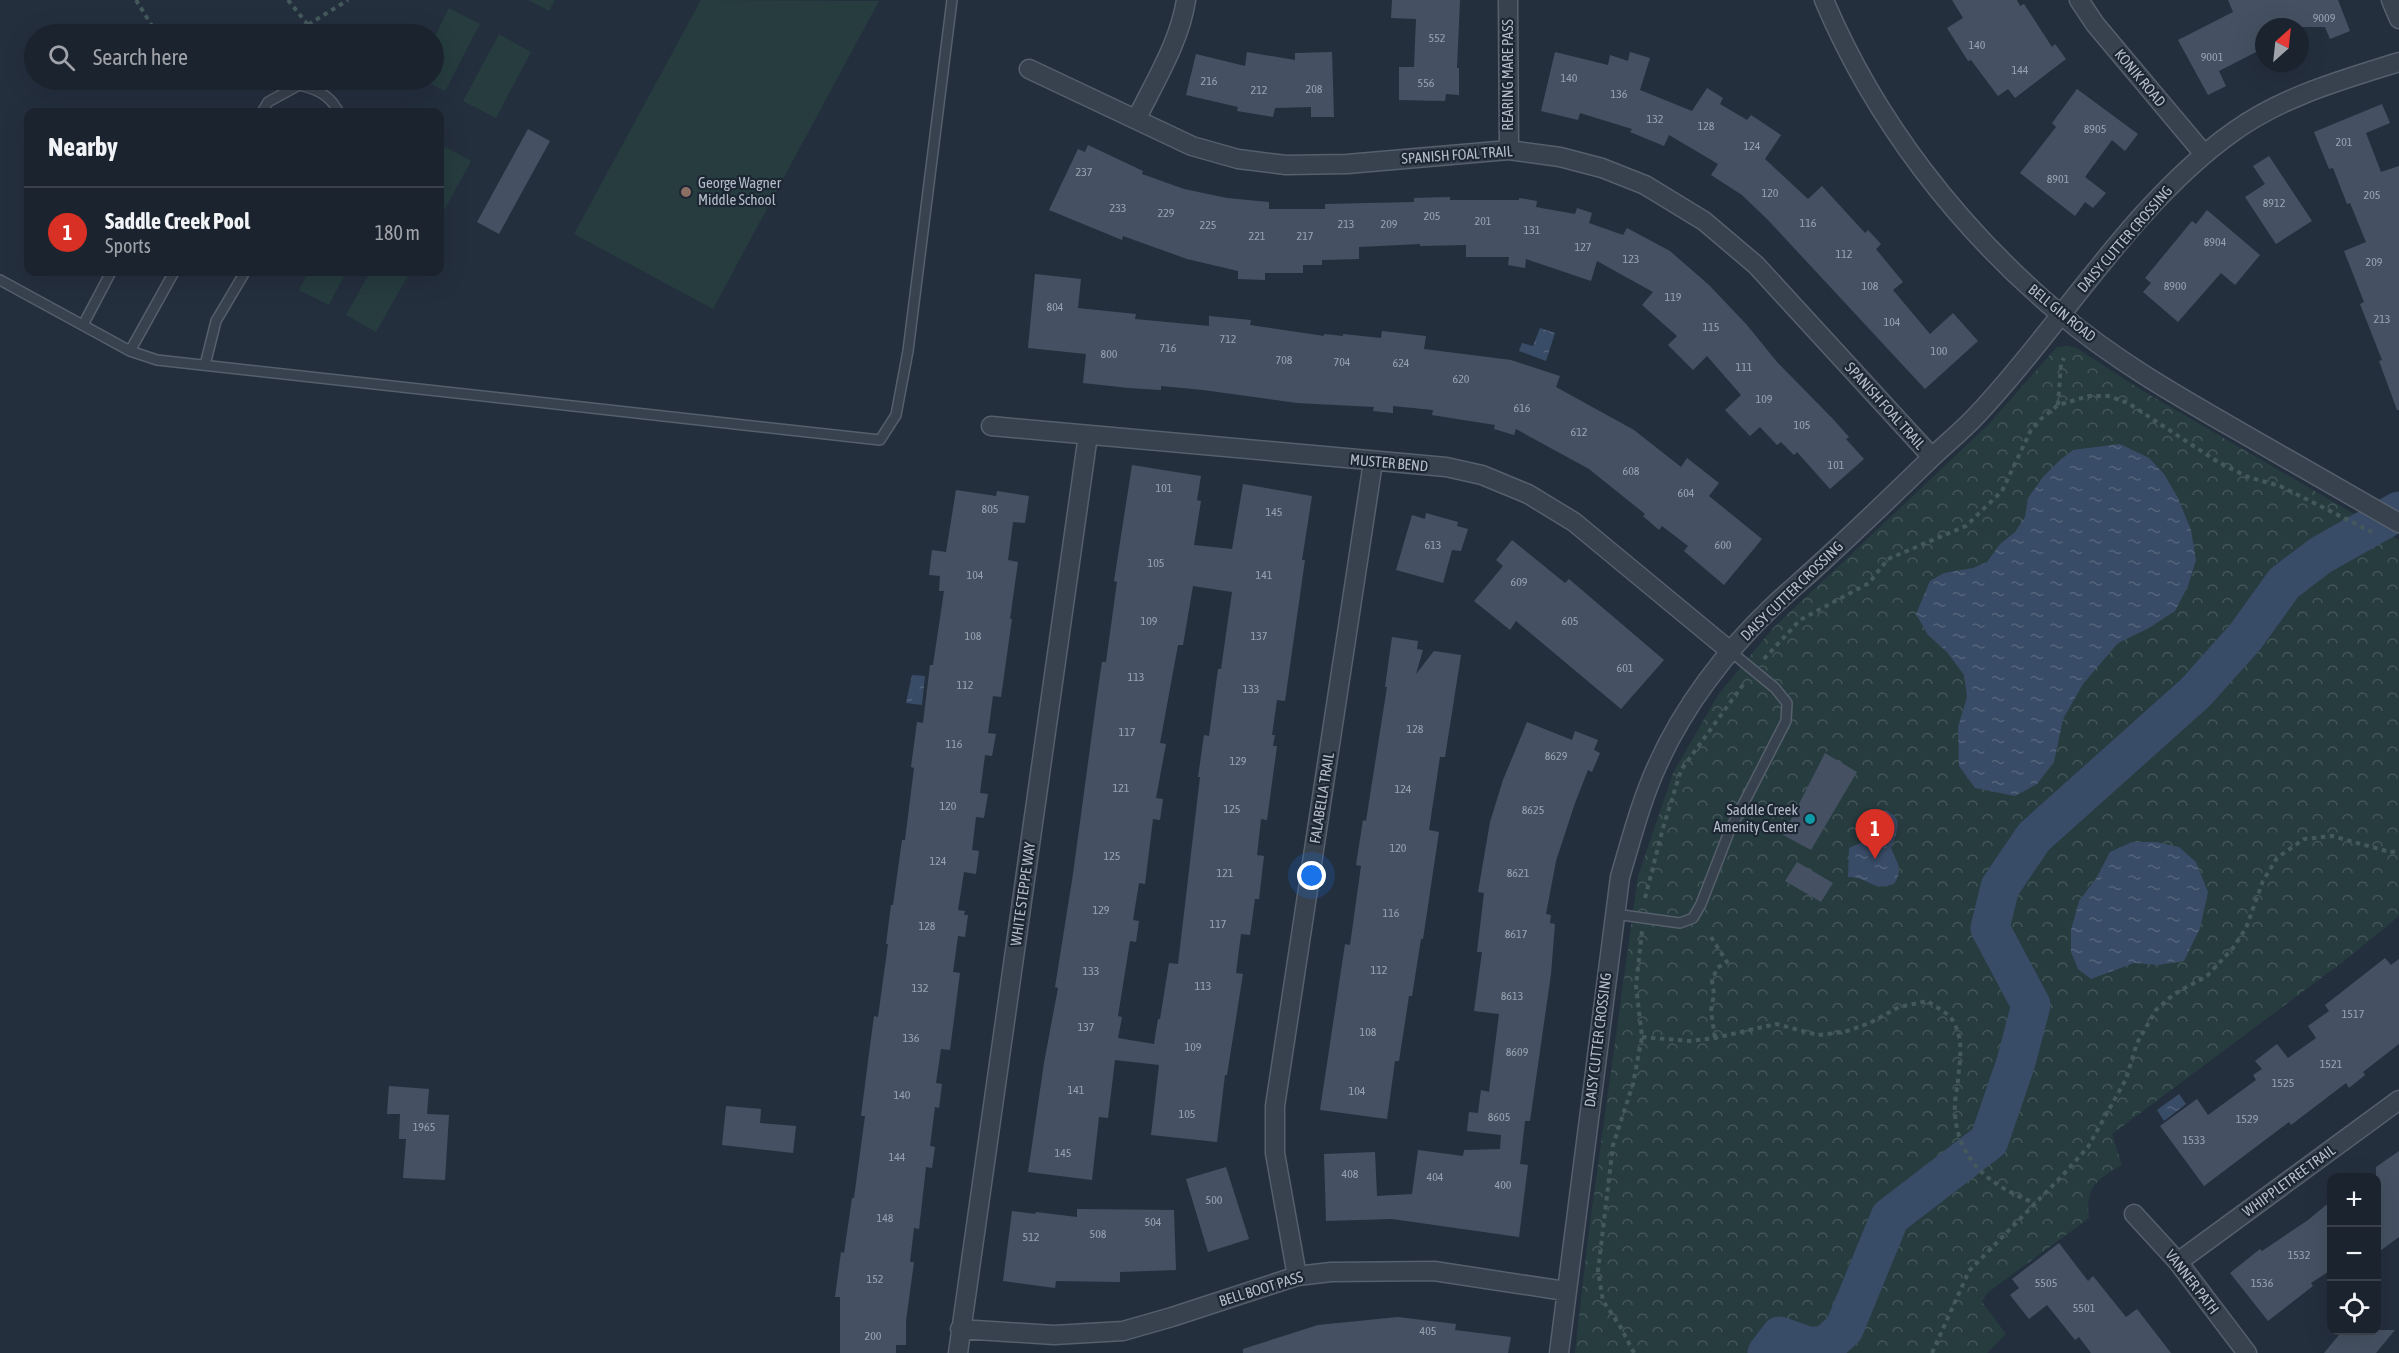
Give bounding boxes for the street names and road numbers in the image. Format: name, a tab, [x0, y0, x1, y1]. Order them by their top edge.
street label: REARING MARE PASS	[1499, 19, 1516, 131]
street label: KONIK ROAD	[2111, 46, 2169, 110]
street label: SPANISH FOAL TRAIL	[1401, 142, 1513, 167]
street label: DAISY CUTTER CROSSING	[2074, 182, 2175, 295]
street label: BELL GIN ROAD	[2025, 280, 2099, 345]
street label: SPANISH FOAL TRAIL	[1842, 359, 1929, 453]
street label: MUSTER BEND	[1349, 451, 1429, 474]
street label: DAISY CUTTER CROSSING	[1737, 537, 1846, 644]
street label: FALABELLA TRAIL	[1306, 751, 1337, 845]
street label: WHITE STEPPE WAY	[1007, 841, 1038, 947]
street label: DAISY CUTTER CROSSING	[1581, 972, 1614, 1108]
street label: WHIPPLETREE TRAIL	[2239, 1141, 2338, 1220]
street label: VANNER PATH	[2162, 1246, 2223, 1317]
street label: BELL BOOT PASS	[1217, 1268, 1305, 1309]

